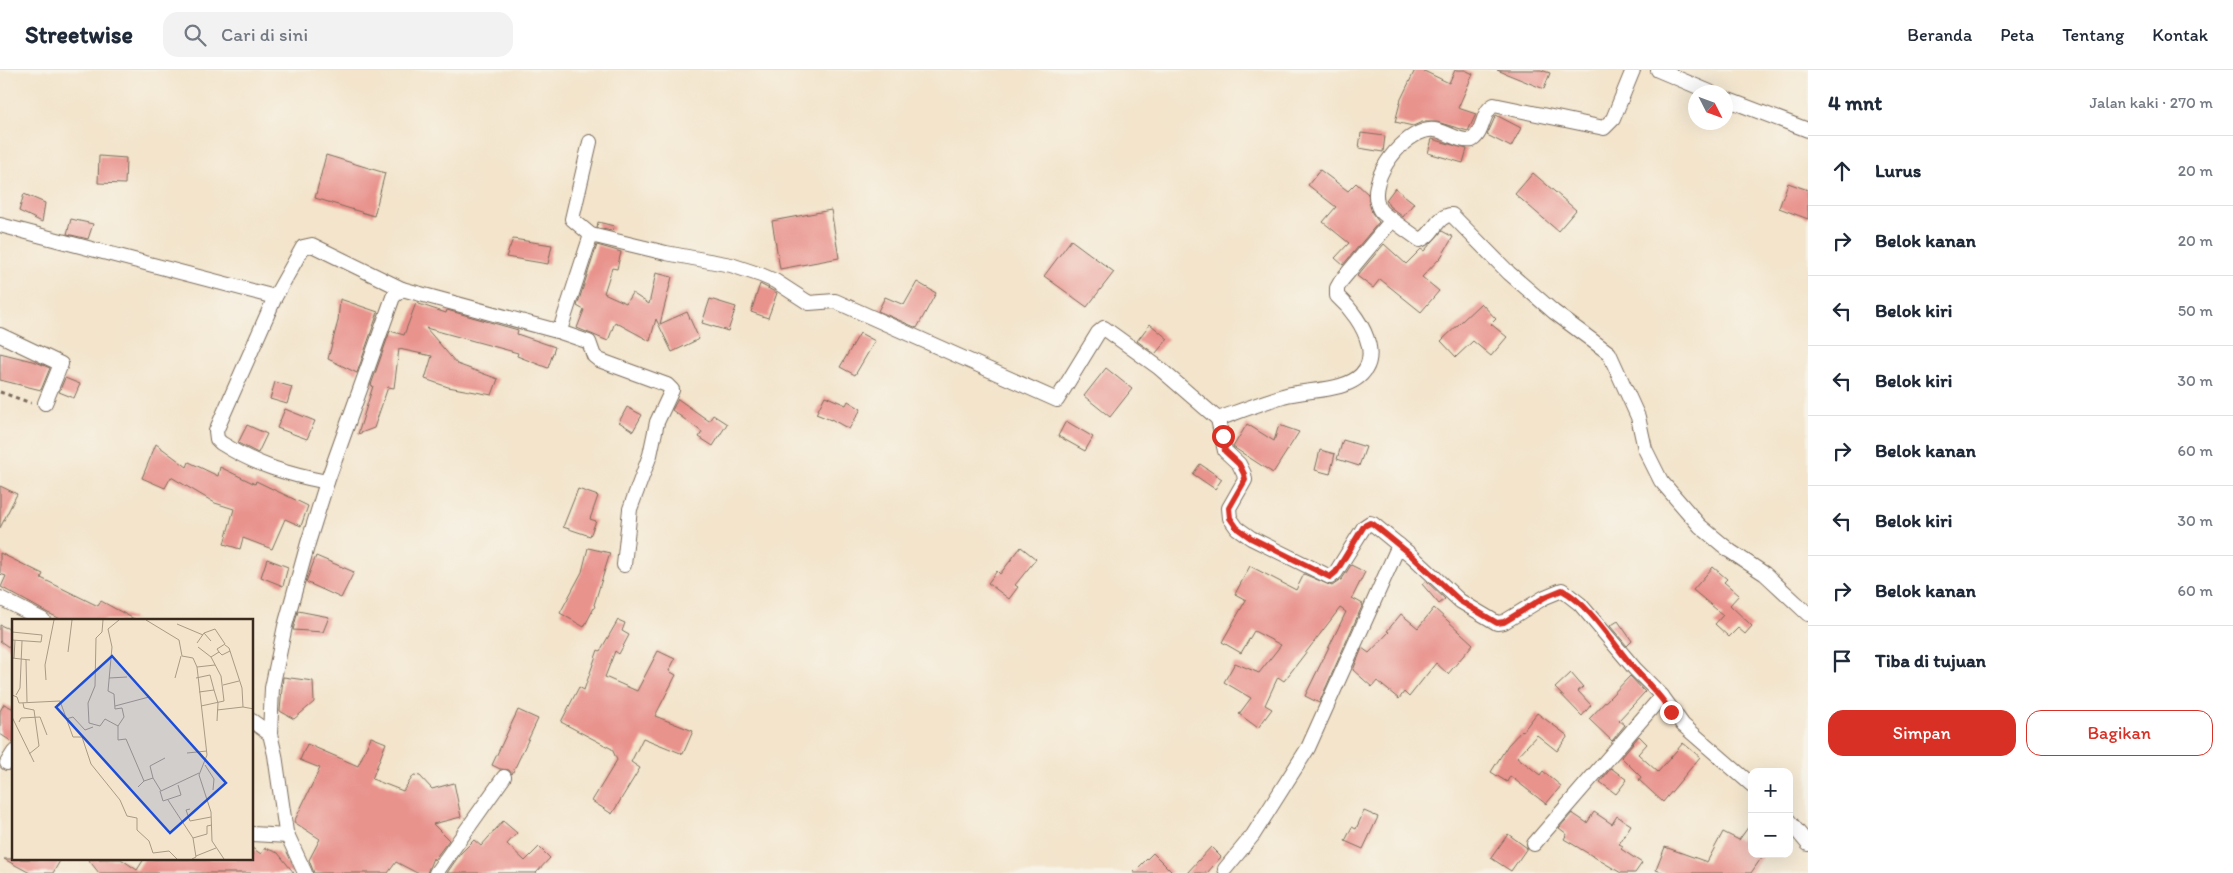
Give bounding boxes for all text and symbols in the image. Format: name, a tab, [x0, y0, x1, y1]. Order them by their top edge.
search box	[163, 12, 513, 57]
text: Streetwise	[25, 20, 133, 49]
icon: search	[181, 21, 209, 49]
text: Cari di sini	[221, 23, 308, 46]
text: Beranda	[1907, 24, 1972, 46]
text: Peta	[2000, 24, 2034, 46]
text: Tentang	[2062, 24, 2124, 46]
text: Kontak	[2152, 24, 2208, 46]
north arrow	[1688, 85, 1733, 130]
text: 4 mnt	[1828, 90, 1882, 115]
text: Jalan kaki · 270 m	[2089, 93, 2213, 112]
icon: ahead	[1828, 157, 1856, 185]
text: Lurus	[1875, 159, 1921, 182]
text: 20 m	[2178, 161, 2213, 180]
icon: right	[1828, 227, 1856, 255]
text: Belok kanan	[1875, 229, 1976, 252]
text: 20 m	[2178, 231, 2213, 250]
icon: left	[1828, 297, 1856, 325]
text: Belok kiri	[1875, 299, 1952, 322]
text: 50 m	[2178, 301, 2213, 320]
icon: left	[1828, 367, 1856, 395]
text: Belok kiri	[1875, 369, 1952, 392]
text: 30 m	[2177, 371, 2213, 390]
route start	[1212, 425, 1235, 448]
icon: right	[1828, 437, 1856, 465]
text: Belok kanan	[1875, 439, 1976, 462]
text: 60 m	[2178, 441, 2213, 460]
icon: left	[1828, 507, 1856, 535]
text: Belok kiri	[1875, 509, 1952, 532]
text: 30 m	[2177, 511, 2213, 530]
icon: right	[1828, 577, 1856, 605]
text: Belok kanan	[1875, 579, 1976, 602]
text: 60 m	[2178, 581, 2213, 600]
inset map	[12, 619, 254, 860]
icon: arrive	[1828, 647, 1856, 675]
text: Tiba di tujuan	[1875, 649, 1986, 672]
route end	[1660, 701, 1683, 724]
button: Simpan	[1828, 710, 2016, 756]
button: Bagikan	[2026, 710, 2213, 756]
map controls	[1748, 768, 1793, 858]
button: +	[1748, 768, 1793, 813]
button: −	[1748, 813, 1793, 858]

